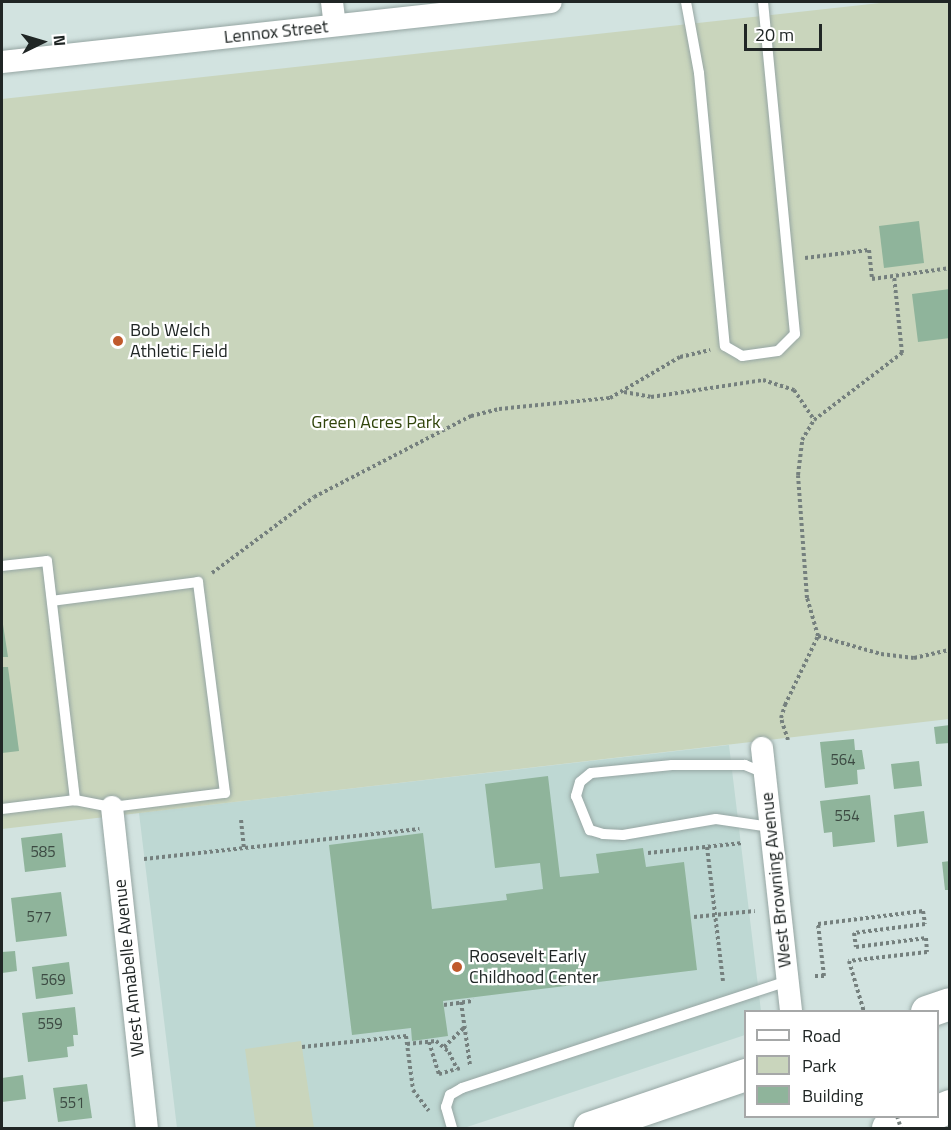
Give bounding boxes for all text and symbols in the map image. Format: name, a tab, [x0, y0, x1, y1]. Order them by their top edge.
north arrow	[12, 12, 72, 72]
scale bar	[747, 12, 825, 50]
street label: Lennox Street	[223, 16, 329, 48]
text: 20 m	[755, 21, 794, 48]
text: N	[47, 34, 72, 47]
place label: Bob Welch Athletic Field	[130, 320, 228, 362]
marker: Bob Welch Athletic Field	[111, 334, 125, 348]
park label: Green Acres Park	[311, 411, 441, 433]
house number: 564	[830, 751, 856, 769]
street label: West Browning Avenue	[756, 791, 796, 969]
house number: 554	[834, 807, 860, 825]
house number: 585	[30, 843, 56, 861]
street label: West Annabelle Avenue	[109, 878, 149, 1058]
house number: 577	[26, 908, 52, 926]
place label: Roosevelt Early Childhood Center	[469, 946, 598, 988]
marker: Roosevelt Early Childhood Center	[450, 960, 464, 974]
house number: 569	[40, 971, 66, 989]
legend	[744, 1010, 939, 1118]
house number: 559	[37, 1015, 63, 1033]
text: Road	[802, 1022, 841, 1049]
text: Park	[802, 1052, 836, 1079]
text: Building	[802, 1082, 863, 1109]
house number: 551	[59, 1094, 85, 1112]

